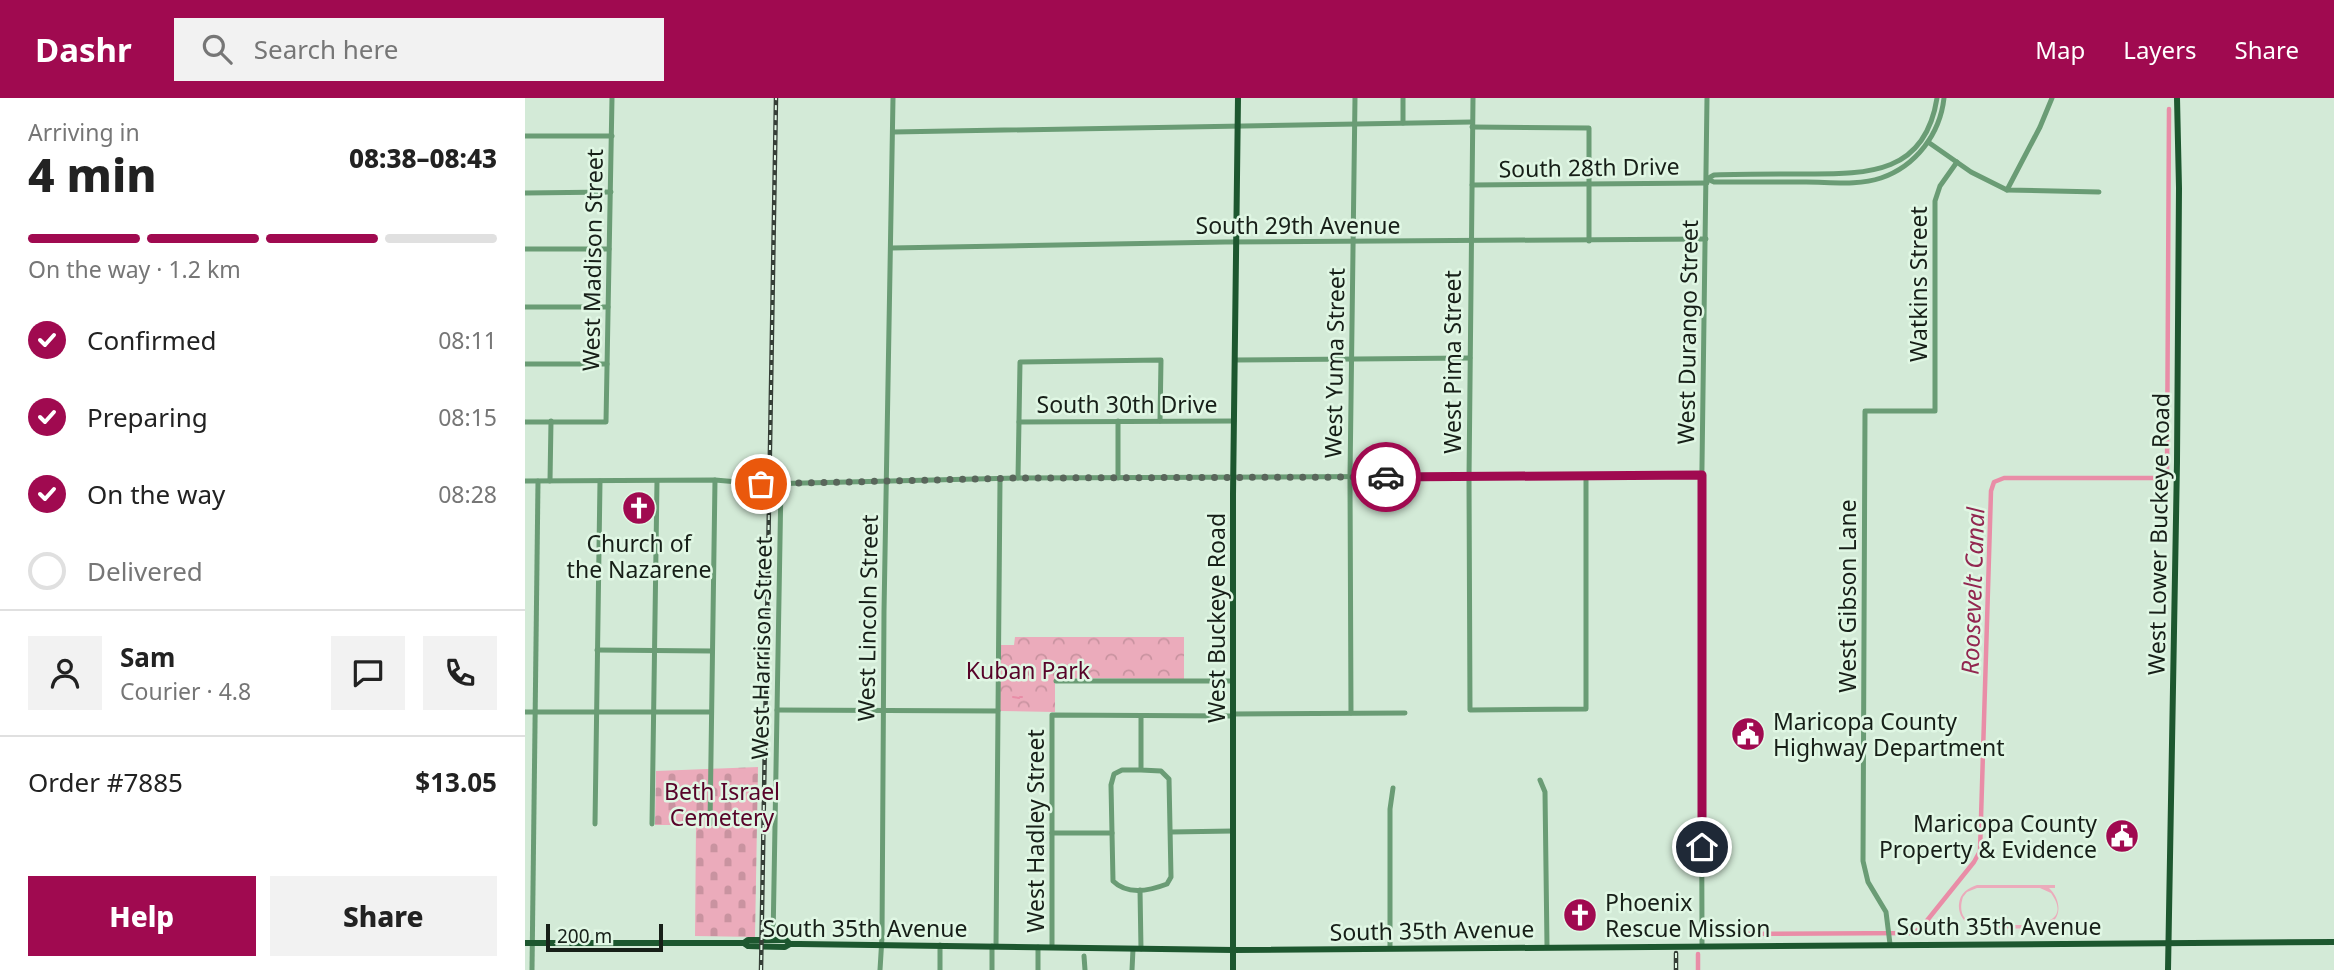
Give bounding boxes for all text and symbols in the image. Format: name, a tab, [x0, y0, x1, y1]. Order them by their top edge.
search box	[174, 18, 664, 81]
text: Dashr	[35, 27, 132, 72]
icon: search	[198, 30, 236, 68]
text: Search here	[254, 31, 398, 67]
text: Map	[2035, 33, 2085, 66]
text: Layers	[2123, 33, 2197, 66]
text: Share	[2235, 33, 2299, 66]
text: Arriving in	[28, 116, 140, 148]
text: 08:38–08:43	[349, 140, 497, 176]
text: 4 min	[28, 143, 157, 205]
street label: West Madison Street	[574, 149, 610, 371]
street label: South 28th Drive	[1498, 149, 1680, 185]
street label: Watkins Street	[1902, 206, 1934, 362]
street label: South 29th Avenue	[1196, 209, 1400, 241]
street label: West Durango Street	[1669, 219, 1705, 445]
text: On the way · 1.2 km	[28, 253, 241, 285]
street label: West Yuma Street	[1316, 268, 1352, 458]
street label: West Pima Street	[1436, 270, 1468, 454]
icon: check	[28, 321, 66, 359]
text: Confirmed	[87, 322, 217, 358]
text: 08:11	[438, 324, 497, 356]
street label: South 30th Drive	[1037, 388, 1217, 420]
street label: West Lower Buckeye Road	[2140, 393, 2176, 675]
icon: check	[28, 398, 66, 436]
text: Preparing	[87, 399, 208, 435]
text: 08:15	[438, 401, 497, 433]
courier	[1351, 442, 1421, 512]
pin	[731, 454, 791, 514]
icon: car	[1367, 458, 1405, 496]
icon: bag	[742, 465, 780, 503]
icon: check	[28, 475, 66, 513]
text: On the way	[87, 476, 225, 512]
text: 08:28	[438, 478, 497, 510]
church icon: Church of the Nazarene	[620, 489, 658, 527]
street label: West Gibson Lane	[1831, 499, 1863, 693]
water label: Roosevelt Canal	[1953, 506, 1991, 675]
street label: West Buckeye Road	[1200, 513, 1232, 723]
street label: West Lincoln Street	[849, 514, 885, 722]
place label: Church of the Nazarene	[567, 527, 711, 585]
street label: West Harrison Street	[743, 536, 779, 760]
text: Delivered	[87, 553, 203, 589]
button: person	[28, 636, 102, 710]
button: chat	[331, 636, 405, 710]
button: phone	[423, 636, 497, 710]
text: Sam	[120, 639, 175, 675]
park label: Kuban Park	[966, 654, 1091, 686]
text: Courier · 4.8	[120, 675, 251, 707]
place label: Maricopa County Highway Department	[1773, 705, 2005, 763]
public building icon: Maricopa County Highway Department	[1729, 715, 1767, 753]
street label: West Hadley Street	[1019, 729, 1051, 933]
text: Order #7885	[28, 764, 183, 800]
text: $13.05	[415, 764, 497, 800]
park label: Beth Israel Cemetery	[664, 775, 780, 833]
place label: Maricopa County Property & Evidence	[1879, 807, 2097, 865]
pin	[1672, 817, 1732, 877]
public building icon: Maricopa County Property & Evidence	[2103, 817, 2141, 855]
icon: home	[1683, 828, 1721, 866]
button: Help	[28, 876, 256, 956]
button: Share	[270, 876, 497, 956]
place label: Phoenix Rescue Mission	[1605, 886, 1770, 944]
church icon: Phoenix Rescue Mission	[1561, 896, 1599, 934]
street label: South 35th Avenue	[1897, 910, 2101, 942]
street label: South 35th Avenue	[763, 912, 967, 944]
street label: South 35th Avenue	[1329, 912, 1535, 948]
scale bar	[546, 921, 663, 953]
text: 200 m	[557, 923, 612, 949]

